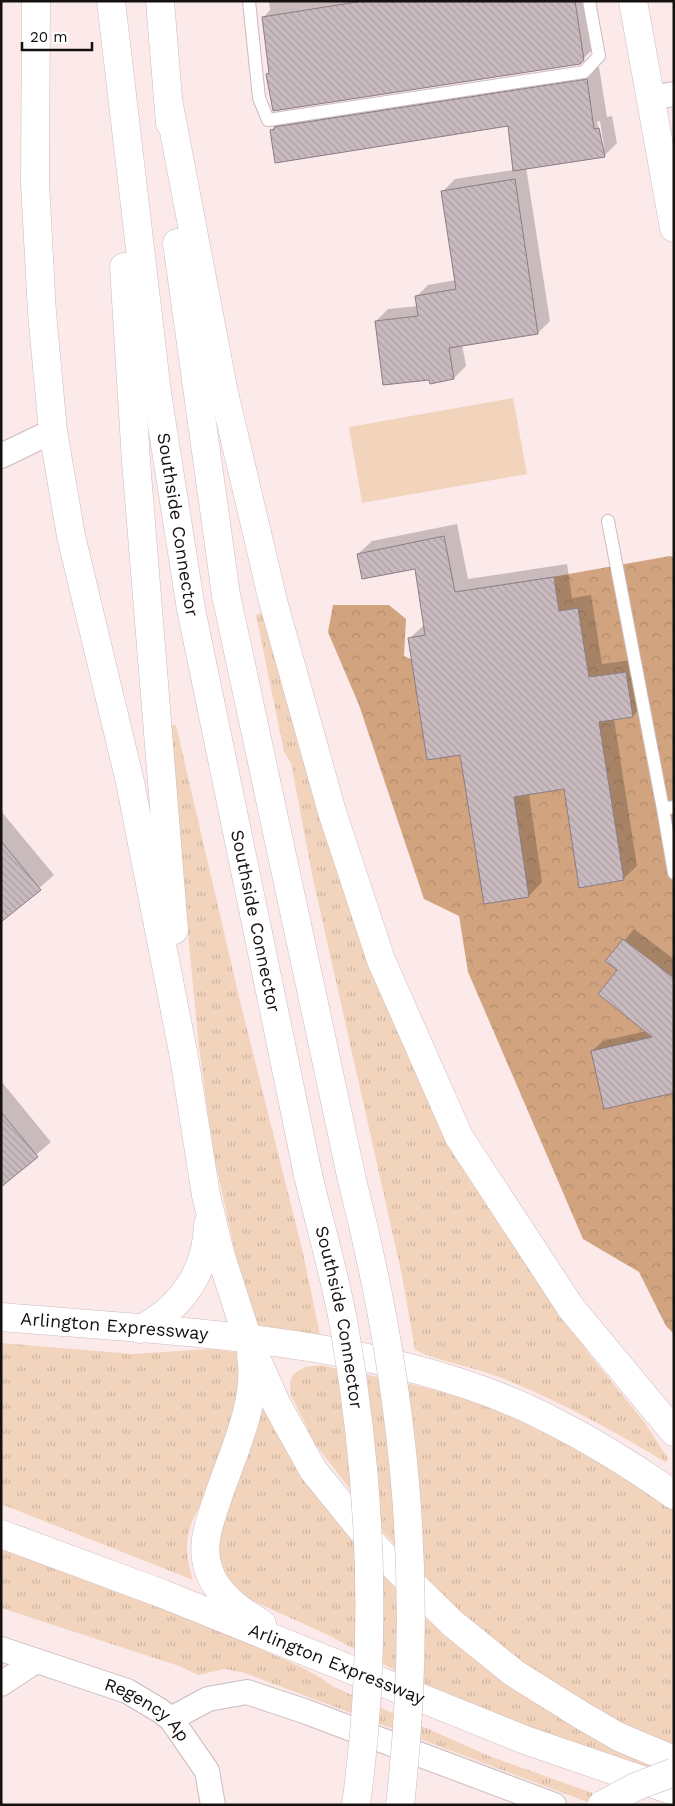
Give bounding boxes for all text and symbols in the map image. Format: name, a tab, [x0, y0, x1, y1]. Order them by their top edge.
scale bar	[22, 20, 92, 52]
text: 20 m	[30, 28, 68, 46]
street label: Southside Connector	[153, 431, 203, 619]
street label: Southside Connector	[227, 828, 285, 1014]
street label: Southside Connector	[311, 1224, 367, 1410]
street label: Arlington Expressway	[20, 1308, 210, 1344]
street label: Arlington Expressway	[246, 1619, 429, 1709]
street label: Regency Ap	[102, 1673, 194, 1745]

